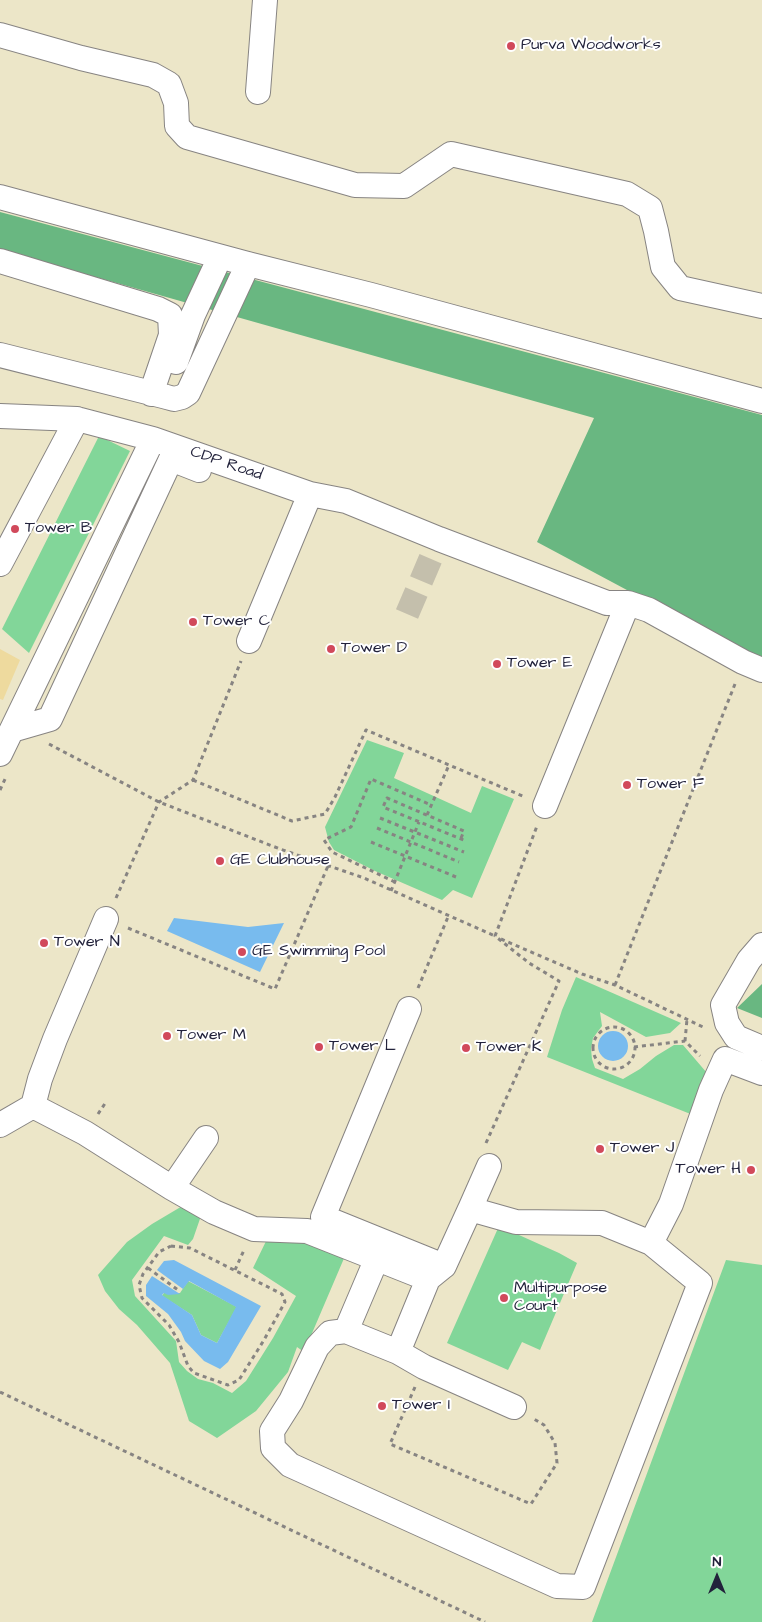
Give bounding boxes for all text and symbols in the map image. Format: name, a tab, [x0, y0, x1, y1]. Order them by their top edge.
place label: Purva Woodworks	[521, 36, 661, 56]
marker: Purva Woodworks	[505, 40, 517, 52]
street label: CDP Road	[187, 443, 265, 485]
place label: Tower B	[25, 519, 92, 539]
marker: Tower B	[9, 523, 21, 535]
place label: Tower C	[203, 612, 270, 632]
marker: Tower C	[187, 616, 199, 628]
place label: Tower D	[341, 639, 407, 659]
marker: Tower D	[325, 643, 337, 655]
place label: Tower E	[507, 654, 572, 674]
marker: Tower E	[491, 658, 503, 670]
place label: Tower F	[637, 775, 704, 795]
marker: Tower F	[621, 779, 633, 791]
place label: GE Clubhouse	[230, 851, 330, 871]
marker: GE Clubhouse	[214, 855, 226, 867]
place label: Tower N	[54, 933, 120, 953]
marker: Tower N	[38, 937, 50, 949]
place label: GE Swimming Pool	[252, 942, 385, 962]
marker: GE Swimming Pool	[236, 946, 248, 958]
place label: Tower M	[177, 1026, 246, 1046]
marker: Tower M	[161, 1030, 173, 1042]
place label: Tower L	[329, 1037, 396, 1057]
place label: Tower K	[476, 1038, 541, 1058]
marker: Tower L	[313, 1041, 325, 1053]
marker: Tower K	[460, 1042, 472, 1054]
place label: Tower J	[610, 1139, 674, 1159]
marker: Tower J	[594, 1143, 606, 1155]
place label: Tower H	[676, 1160, 741, 1180]
marker: Tower H	[745, 1164, 757, 1176]
place label: Multipurpose Court	[514, 1279, 607, 1317]
marker: Multipurpose Court	[498, 1292, 510, 1304]
place label: Tower I	[392, 1396, 450, 1416]
marker: Tower I	[376, 1400, 388, 1412]
north arrow	[692, 1552, 742, 1602]
text: N	[713, 1552, 721, 1572]

